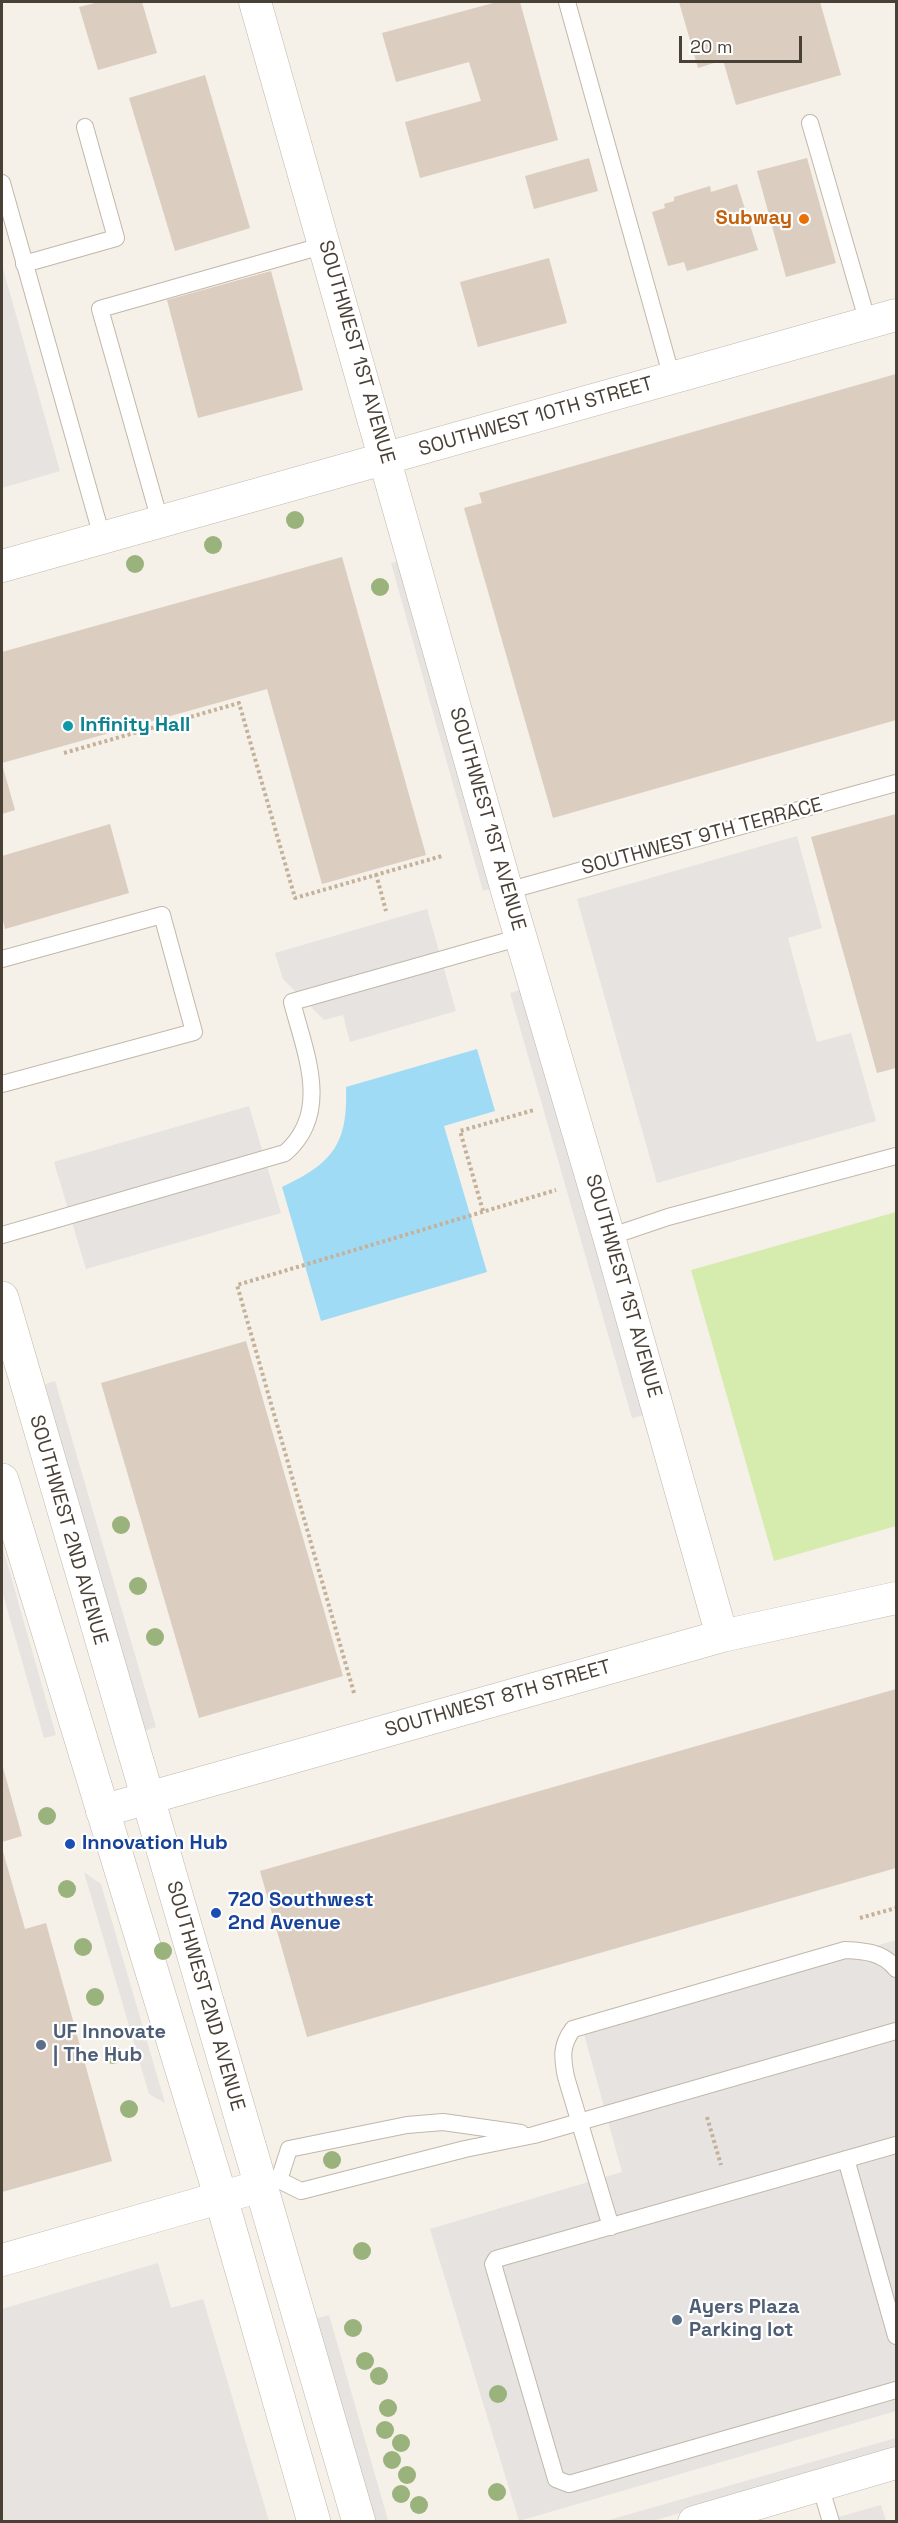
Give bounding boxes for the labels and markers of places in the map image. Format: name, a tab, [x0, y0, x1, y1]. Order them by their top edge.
place label: Subway	[716, 207, 792, 231]
marker: Subway	[797, 212, 811, 226]
place label: Infinity Hall	[80, 714, 190, 738]
marker: Infinity Hall	[61, 719, 75, 733]
place label: Innovation Hub	[82, 1832, 228, 1856]
marker: Innovation Hub	[63, 1837, 77, 1851]
place label: 720 Southwest 2nd Avenue	[228, 1889, 374, 1936]
marker: 720 Southwest 2nd Avenue	[209, 1906, 223, 1920]
place label: UF Innovate | The Hub	[53, 2021, 166, 2068]
marker: UF Innovate | The Hub	[34, 2038, 48, 2052]
place label: Ayers Plaza Parking lot	[689, 2296, 800, 2343]
marker: Ayers Plaza Parking lot	[670, 2313, 684, 2327]

